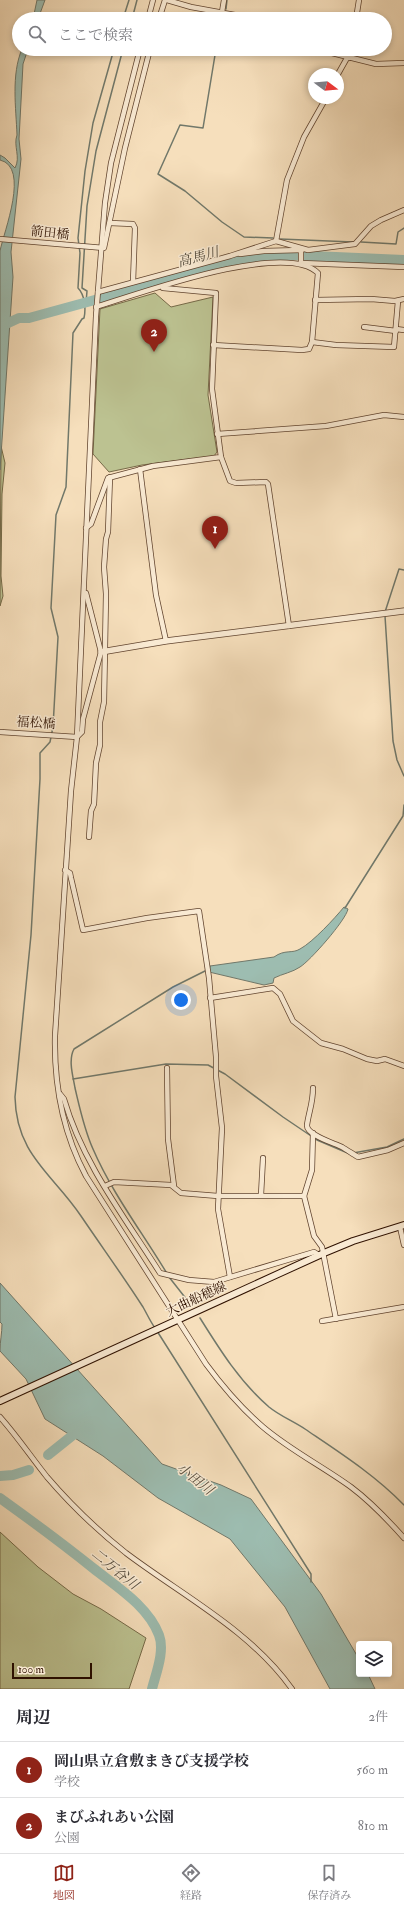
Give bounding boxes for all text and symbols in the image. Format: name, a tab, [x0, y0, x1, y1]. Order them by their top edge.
search box	[12, 12, 392, 56]
icon: search	[26, 23, 48, 45]
text: ここで検索	[58, 26, 133, 45]
north arrow	[308, 68, 344, 104]
street label: 箭田橋	[30, 223, 70, 243]
water label: 高馬川	[176, 243, 222, 271]
pin: 2	[141, 319, 167, 352]
pin: 1	[202, 516, 228, 549]
street label: 福松橋	[16, 714, 56, 732]
your location	[171, 990, 191, 1010]
street label: 大曲船穂線	[163, 1278, 229, 1320]
water label: 小田川	[173, 1459, 218, 1500]
water label: 二万谷川	[88, 1545, 144, 1594]
map controls	[356, 1641, 392, 1677]
button: layers	[356, 1641, 392, 1677]
scale bar	[12, 1661, 92, 1680]
text: 100 m	[18, 1663, 44, 1676]
text: 周辺	[16, 1707, 50, 1728]
text: 2件	[368, 1709, 388, 1725]
text: 岡山県立倉敷まきび支援学校	[54, 1752, 249, 1771]
text: 1	[27, 1762, 31, 1778]
text: 560 m	[356, 1762, 388, 1778]
text: 学校	[54, 1774, 80, 1790]
text: まびふれあい公園	[54, 1808, 174, 1827]
text: 2	[26, 1818, 32, 1834]
text: 810 m	[358, 1818, 388, 1834]
text: 公園	[54, 1830, 80, 1846]
tab: 地図	[53, 1862, 75, 1902]
tab: 経路	[180, 1862, 202, 1902]
tab: 保存済み	[307, 1862, 351, 1902]

